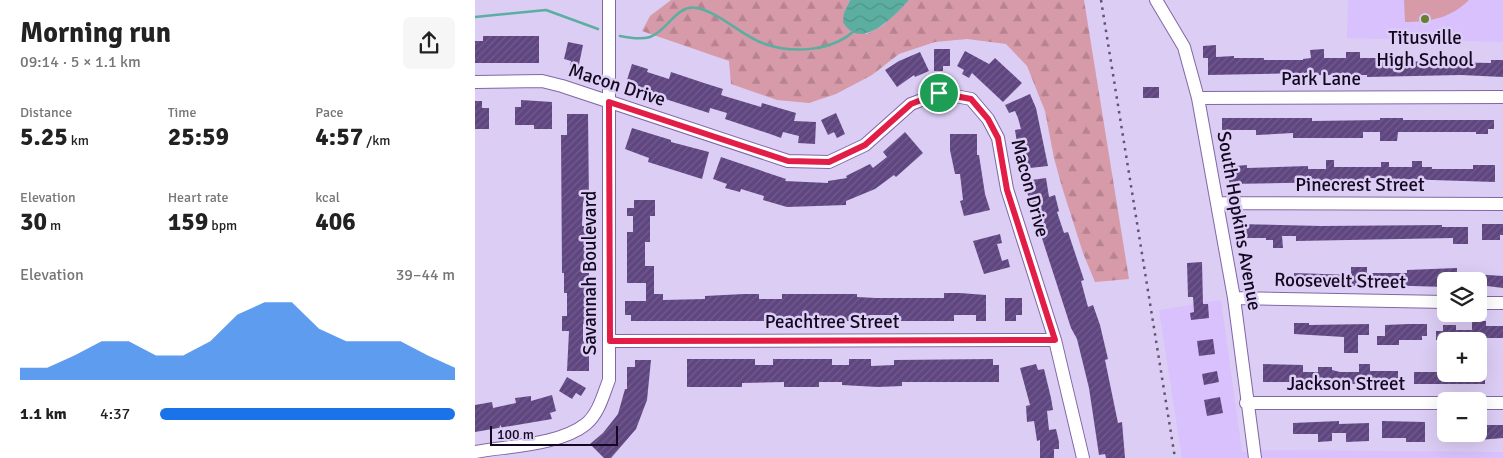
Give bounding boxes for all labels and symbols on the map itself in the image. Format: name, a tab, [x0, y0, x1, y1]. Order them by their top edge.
marker: Titusville High School	[1419, 13, 1431, 25]
place label: Titusville High School	[1376, 26, 1474, 72]
street label: Macon Drive	[565, 58, 669, 112]
street label: Park Lane	[1281, 67, 1361, 91]
pin	[918, 72, 960, 114]
street label: South Hopkins Avenue	[1211, 129, 1267, 313]
street label: Macon Drive	[1005, 136, 1055, 240]
street label: Pinecrest Street	[1295, 173, 1425, 197]
street label: Savannah Boulevard	[578, 191, 602, 355]
street label: Roosevelt Street	[1274, 268, 1407, 294]
street label: Peachtree Street	[765, 310, 900, 334]
street label: Jackson Street	[1287, 372, 1405, 396]
scale bar	[490, 423, 617, 446]

